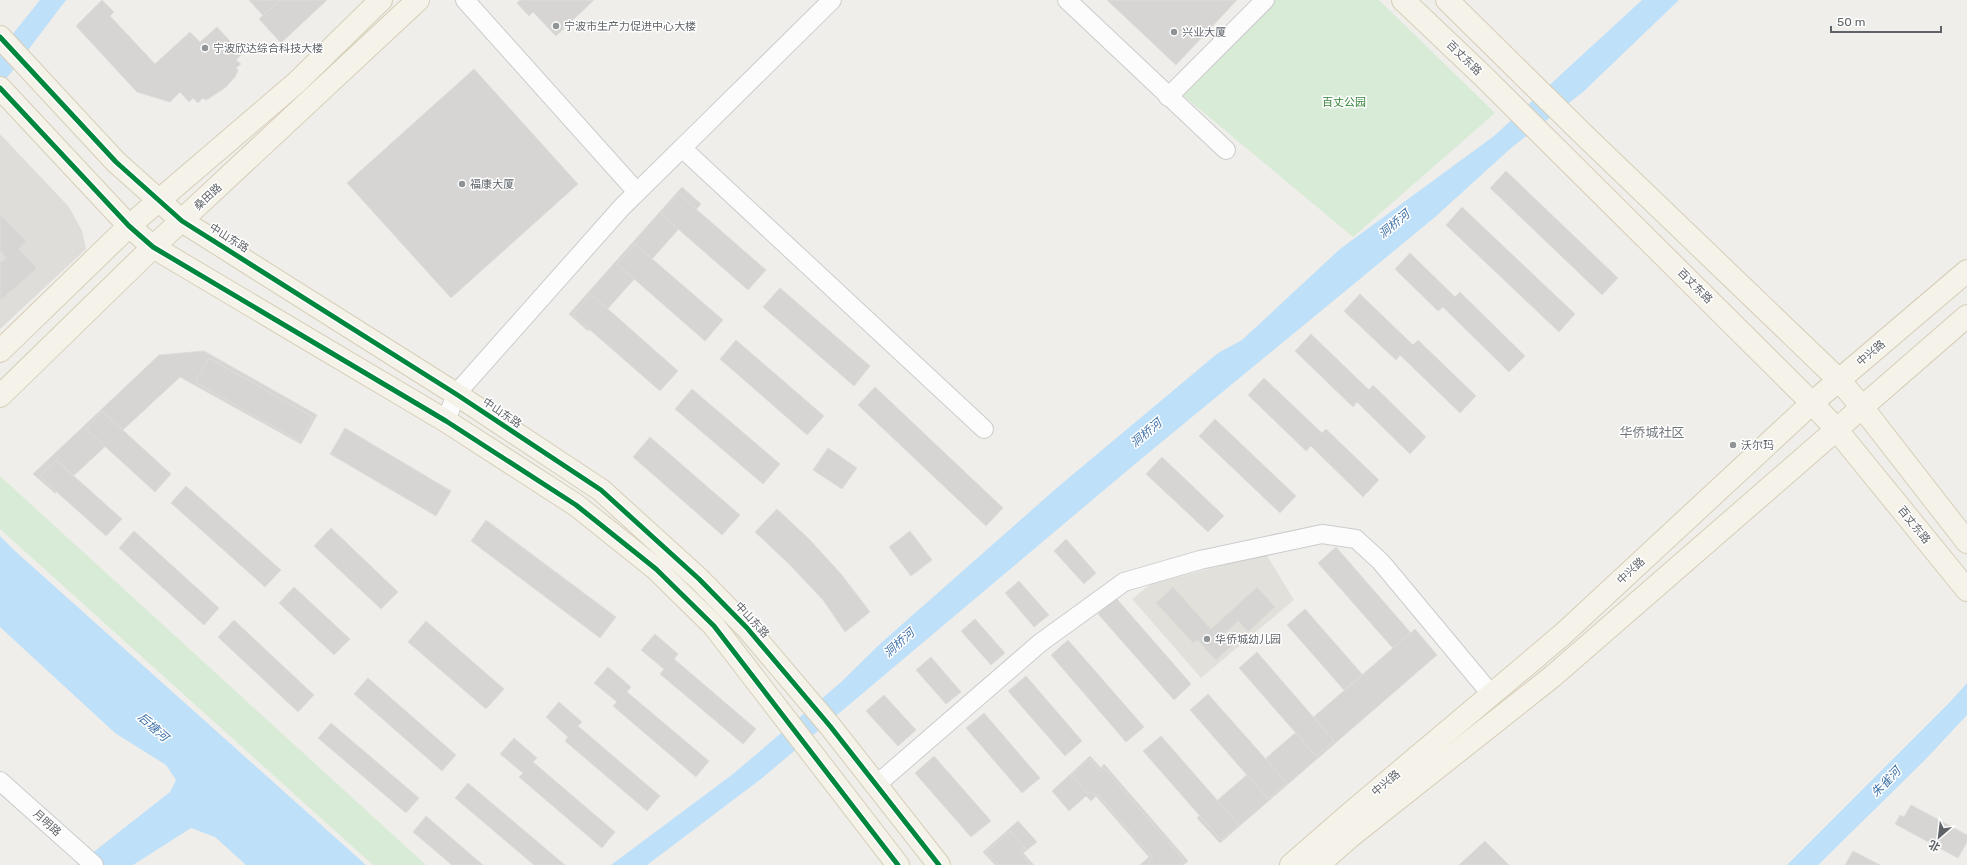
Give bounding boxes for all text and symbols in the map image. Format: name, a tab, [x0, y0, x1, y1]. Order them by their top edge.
scale bar	[1831, 8, 1941, 34]
text: 50 m	[1837, 15, 1865, 29]
place label: 宁波市生产力促进中心大楼	[564, 20, 696, 33]
marker: 宁波市生产力促进中心大楼	[551, 21, 561, 31]
place label: 兴业大厦	[1182, 26, 1226, 39]
marker: 兴业大厦	[1169, 27, 1179, 37]
street label: 百丈东路	[1444, 38, 1484, 78]
place label: 宁波欣达综合科技大楼	[213, 42, 323, 55]
marker: 宁波欣达综合科技大楼	[200, 43, 210, 53]
park label: 百丈公园	[1322, 96, 1366, 109]
place label: 福康大厦	[470, 178, 514, 191]
marker: 福康大厦	[457, 179, 467, 189]
street label: 桑田路	[191, 181, 225, 213]
water label: 洞桥河	[1376, 206, 1414, 241]
street label: 中山东路	[207, 221, 251, 255]
street label: 百丈东路	[1675, 266, 1715, 306]
street label: 中兴路	[1854, 337, 1888, 369]
street label: 中山东路	[480, 395, 524, 431]
water label: 洞桥河	[1128, 415, 1166, 450]
district label: 华侨城社区	[1619, 425, 1685, 440]
place label: 沃尔玛	[1741, 439, 1774, 452]
marker: 沃尔玛	[1728, 440, 1738, 450]
street label: 百丈东路	[1895, 504, 1933, 546]
street label: 中兴路	[1614, 555, 1648, 587]
street label: 中山东路	[732, 599, 772, 641]
water label: 洞桥河	[881, 624, 919, 660]
place label: 华侨城幼儿园	[1215, 633, 1281, 646]
marker: 华侨城幼儿园	[1202, 634, 1212, 644]
water label: 后塘河	[135, 710, 173, 746]
water label: 朱雀河	[1868, 763, 1905, 800]
street label: 中兴路	[1369, 767, 1403, 799]
street label: 月明路	[30, 807, 64, 839]
north arrow	[1919, 817, 1959, 857]
text: 北	[1927, 837, 1942, 854]

